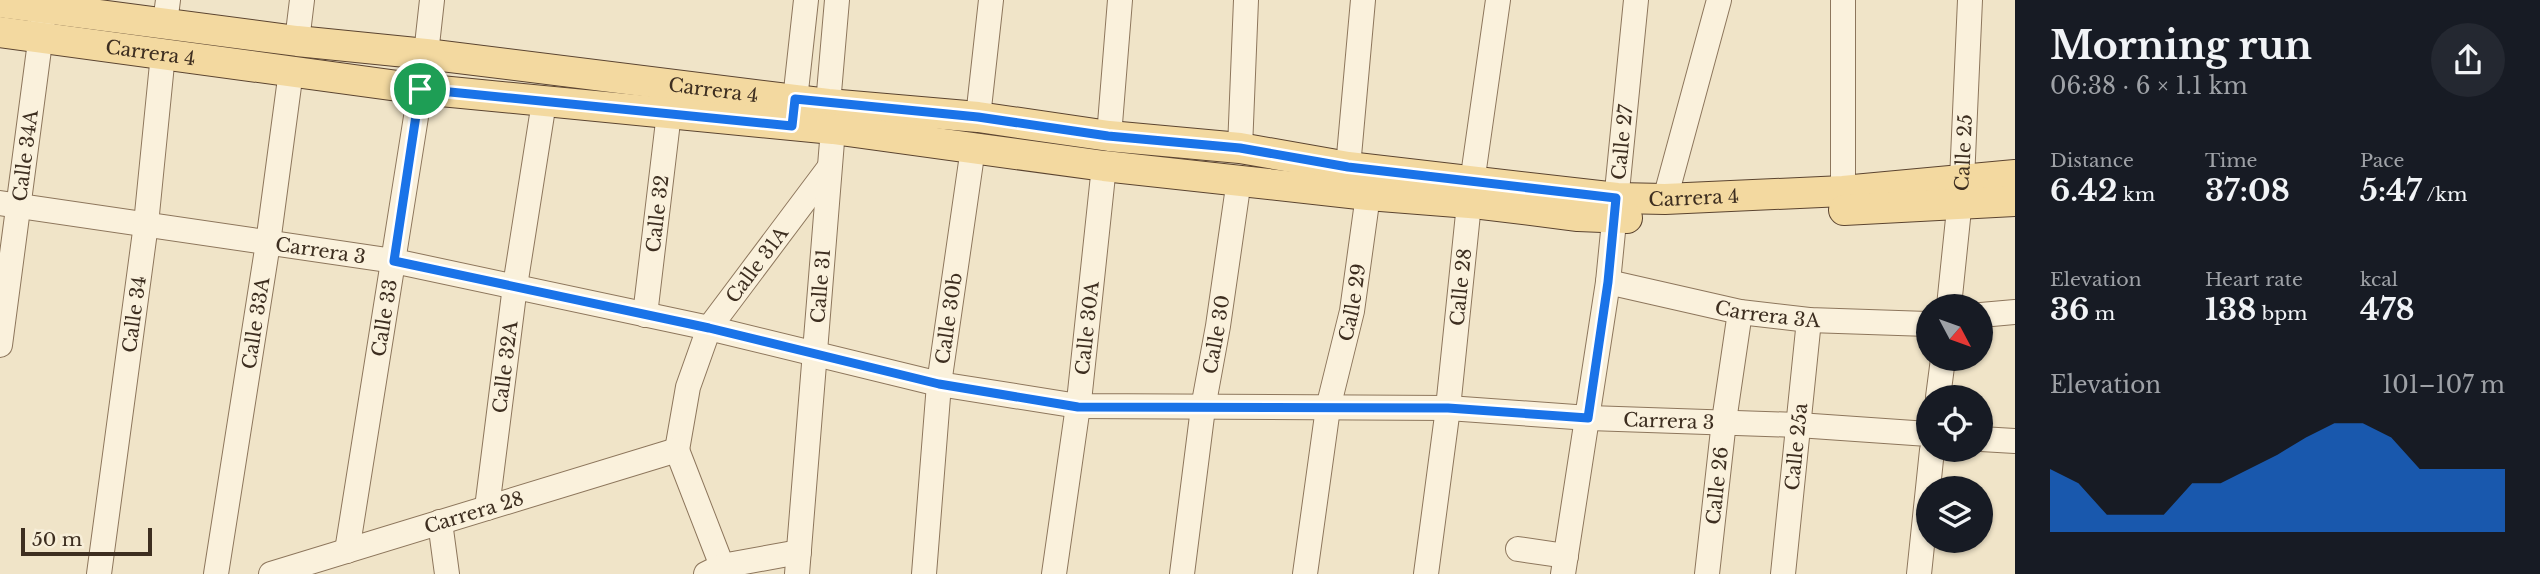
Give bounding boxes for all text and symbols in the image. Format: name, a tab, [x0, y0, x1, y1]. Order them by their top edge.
text: Morning run	[2050, 22, 2312, 69]
button: share	[2431, 23, 2505, 97]
street label: Carrera 4	[104, 35, 197, 70]
pin	[390, 59, 450, 119]
icon: arrive	[401, 70, 439, 108]
text: 06:38 · 6 × 1.1 km	[2050, 72, 2248, 100]
street label: Carrera 4	[667, 73, 760, 107]
street label: Calle 27	[1607, 103, 1638, 181]
street label: Calle 34A	[8, 108, 43, 203]
street label: Calle 25	[1950, 114, 1977, 192]
text: Distance	[2050, 149, 2134, 172]
text: Time	[2205, 149, 2257, 172]
text: Pace	[2360, 149, 2404, 172]
text: 6.42	[2050, 172, 2117, 209]
text: 37:08	[2205, 172, 2290, 209]
text: 5:47	[2360, 172, 2422, 209]
street label: Calle 32	[642, 174, 674, 254]
text: km	[2117, 183, 2155, 206]
text: /km	[2422, 183, 2467, 206]
street label: Carrera 4	[1648, 185, 1740, 211]
street label: Calle 31A	[721, 222, 793, 307]
street label: Carrera 3	[274, 233, 367, 269]
street label: Calle 28	[1446, 247, 1476, 327]
street label: Calle 31	[806, 248, 835, 324]
street label: Calle 29	[1334, 262, 1370, 344]
text: Elevation	[2050, 268, 2142, 291]
text: Heart rate	[2205, 268, 2303, 291]
text: kcal	[2360, 268, 2398, 291]
street label: Calle 30b	[931, 271, 967, 366]
street label: Calle 34	[118, 275, 151, 354]
street label: Calle 33A	[237, 275, 275, 371]
street label: Calle 33	[367, 278, 402, 358]
street label: Calle 30A	[1071, 280, 1104, 376]
text: 36	[2050, 291, 2089, 328]
text: 138	[2205, 291, 2256, 328]
text: 478	[2360, 291, 2414, 328]
street label: Calle 30	[1198, 294, 1234, 376]
north arrow	[1916, 294, 1993, 371]
map controls	[1916, 294, 1993, 553]
street label: Carrera 3A	[1713, 296, 1821, 332]
text: m	[2089, 302, 2115, 325]
text: bpm	[2256, 302, 2307, 325]
street label: Calle 32A	[488, 319, 523, 415]
text: Elevation	[2050, 371, 2161, 399]
text: 101–107 m	[2382, 371, 2505, 399]
button: locate	[1916, 385, 1993, 462]
street label: Calle 25a	[1781, 402, 1812, 491]
street label: Carrera 3	[1623, 408, 1715, 434]
street label: Calle 26	[1702, 445, 1733, 526]
button: layers	[1916, 476, 1993, 553]
street label: Carrera 28	[421, 487, 526, 539]
scale bar	[21, 525, 152, 557]
text: 50 m	[32, 528, 82, 551]

